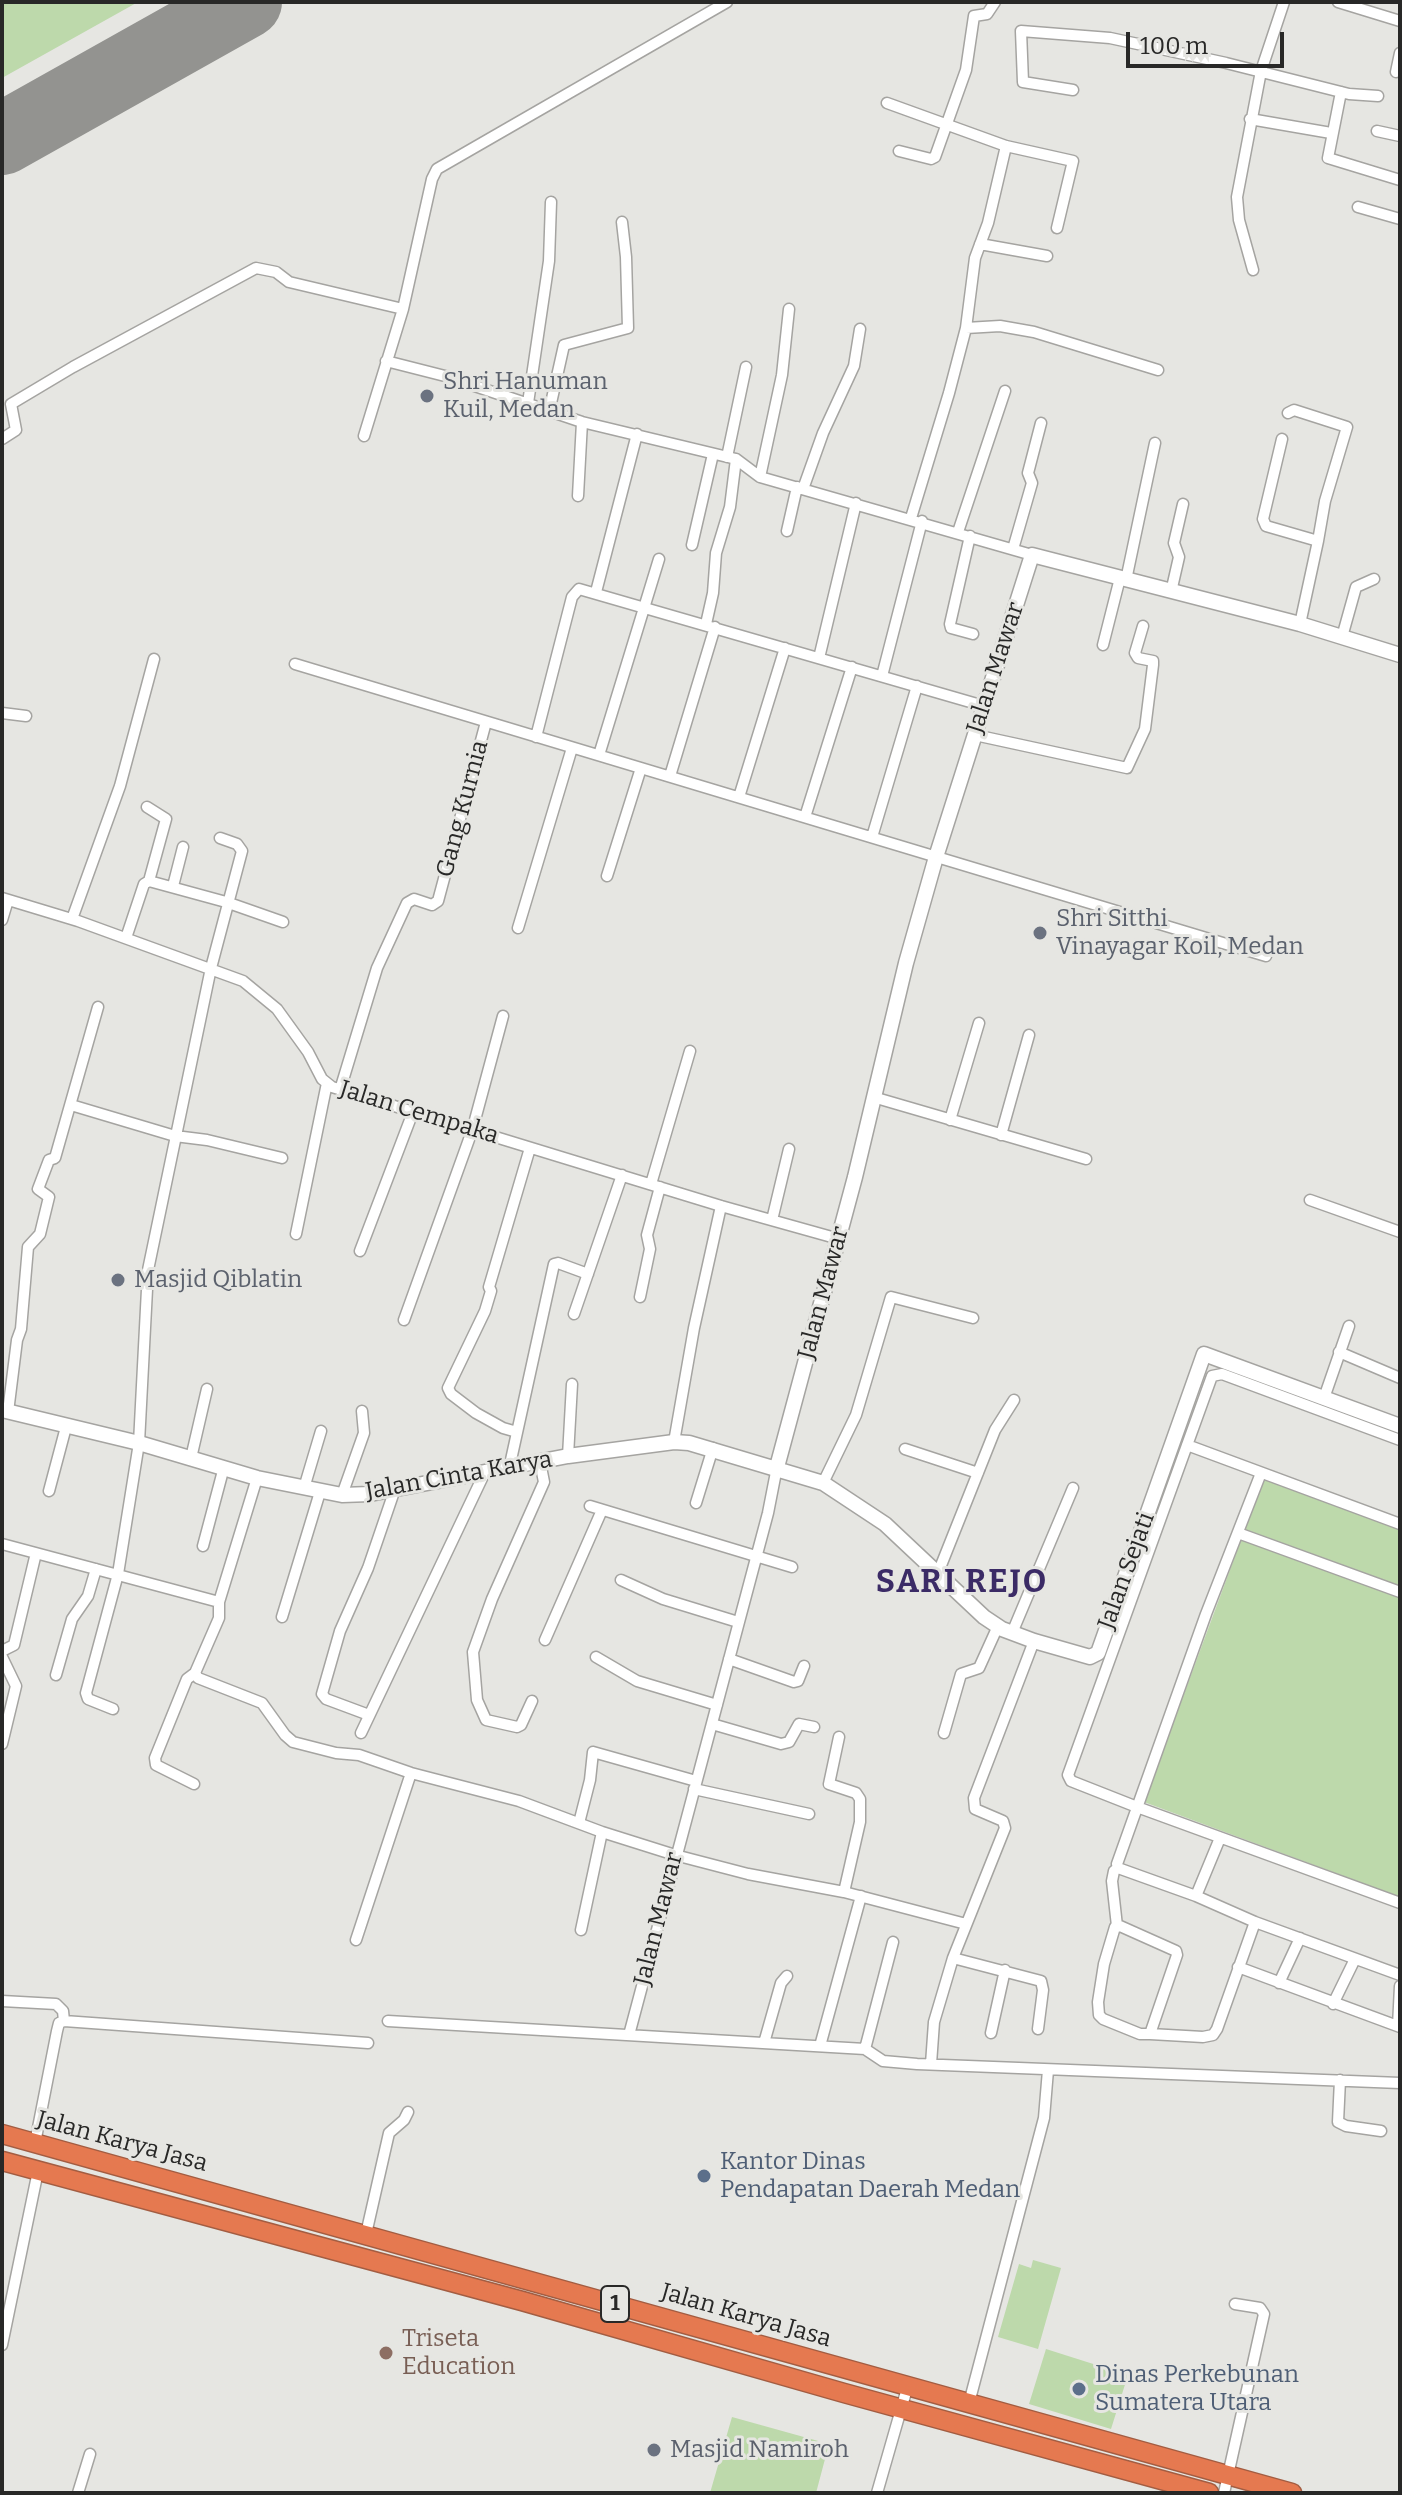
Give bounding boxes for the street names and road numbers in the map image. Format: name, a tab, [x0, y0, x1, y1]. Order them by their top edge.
street label: Jalan Mawar	[961, 599, 1031, 737]
street label: Gang Kurnia	[431, 737, 495, 881]
street label: Jalan Cempaka	[336, 1075, 502, 1151]
street label: Jalan Mawar	[792, 1223, 856, 1363]
street label: Jalan Cinta Karya	[363, 1445, 555, 1507]
street label: Jalan Sejati	[1093, 1508, 1161, 1634]
street label: Jalan Mawar	[629, 1849, 689, 1989]
street label: Jalan Karya Jasa	[33, 2105, 211, 2179]
street label: Jalan Karya Jasa	[658, 2278, 834, 2354]
road number: 1	[601, 2286, 629, 2322]

